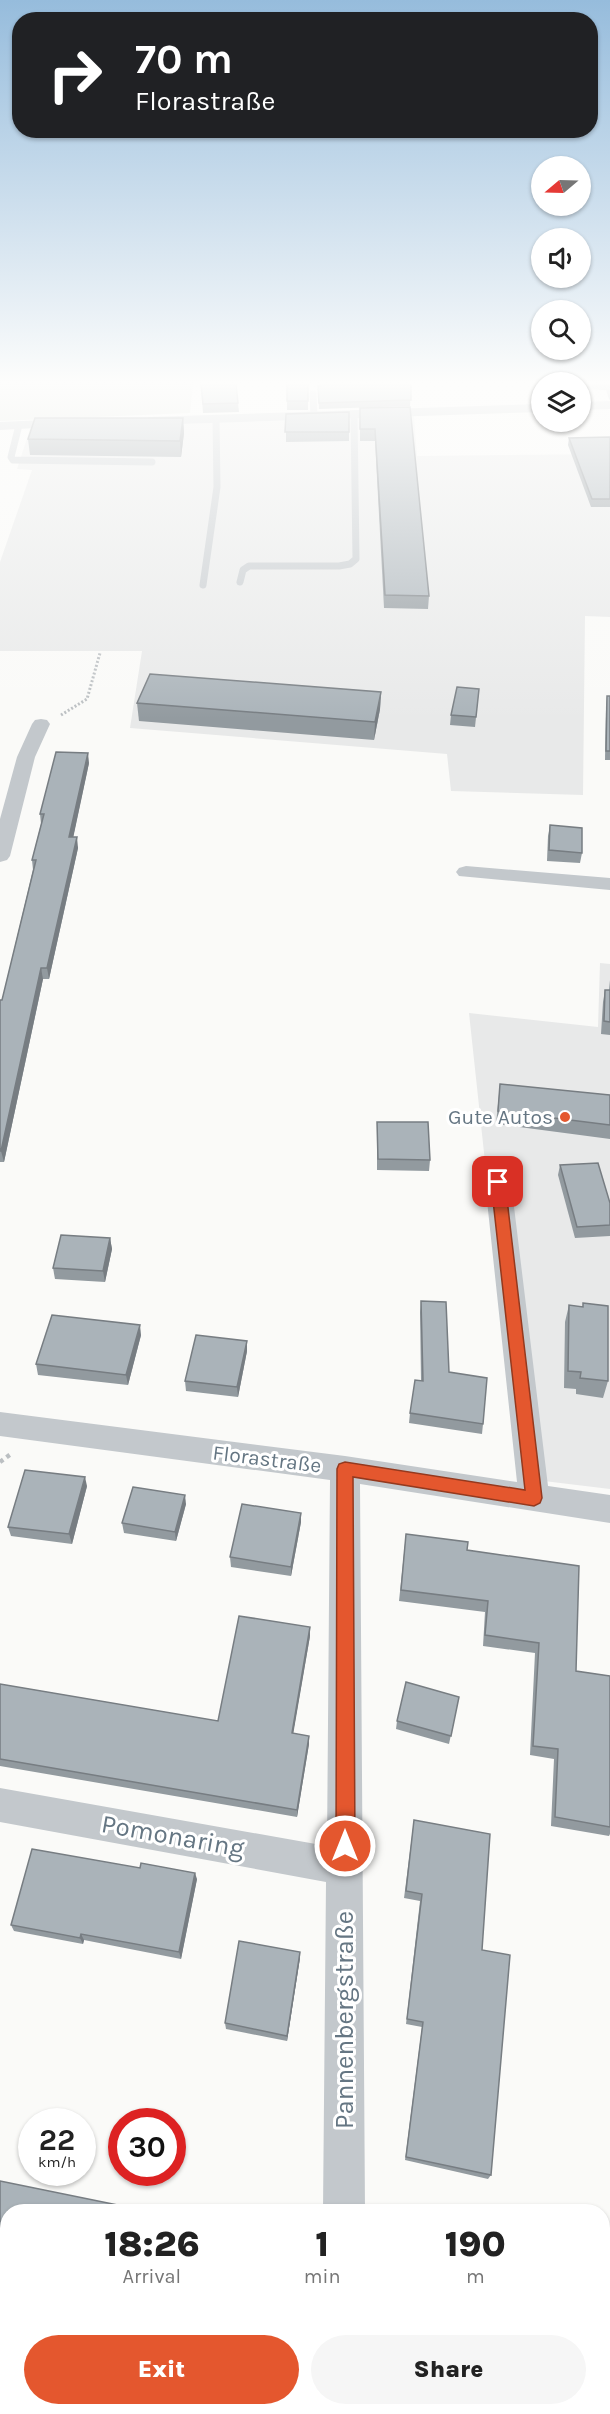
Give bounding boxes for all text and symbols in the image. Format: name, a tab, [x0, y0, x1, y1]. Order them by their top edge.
text: 70 m	[135, 34, 233, 84]
icon: right	[36, 36, 114, 114]
text: Florastraße	[135, 85, 275, 117]
north arrow	[531, 156, 591, 216]
map controls	[531, 156, 591, 432]
button: sound	[531, 228, 591, 288]
button: search	[531, 300, 591, 360]
button: layers	[531, 372, 591, 432]
place label: Gute Autos	[448, 1105, 553, 1129]
marker: Gute Autos	[558, 1110, 572, 1124]
pin	[472, 1156, 523, 1207]
icon: arrive	[481, 1165, 514, 1198]
street label: Florastraße	[211, 1440, 323, 1478]
street label: Pomonaring	[99, 1808, 247, 1864]
position arrow	[313, 1814, 377, 1878]
street label: Pannenbergstraße	[329, 1911, 360, 2129]
speed limit sign: 30	[108, 2108, 186, 2186]
text: 22	[39, 2122, 75, 2158]
text: km/h	[38, 2153, 76, 2171]
text: 18:26	[104, 2223, 200, 2265]
text: 1	[315, 2223, 329, 2265]
text: 190	[445, 2223, 506, 2265]
text: Arrival	[123, 2265, 181, 2288]
text: min	[304, 2265, 340, 2288]
text: m	[466, 2265, 485, 2288]
button: Exit	[24, 2335, 299, 2404]
button: Share	[311, 2335, 586, 2404]

